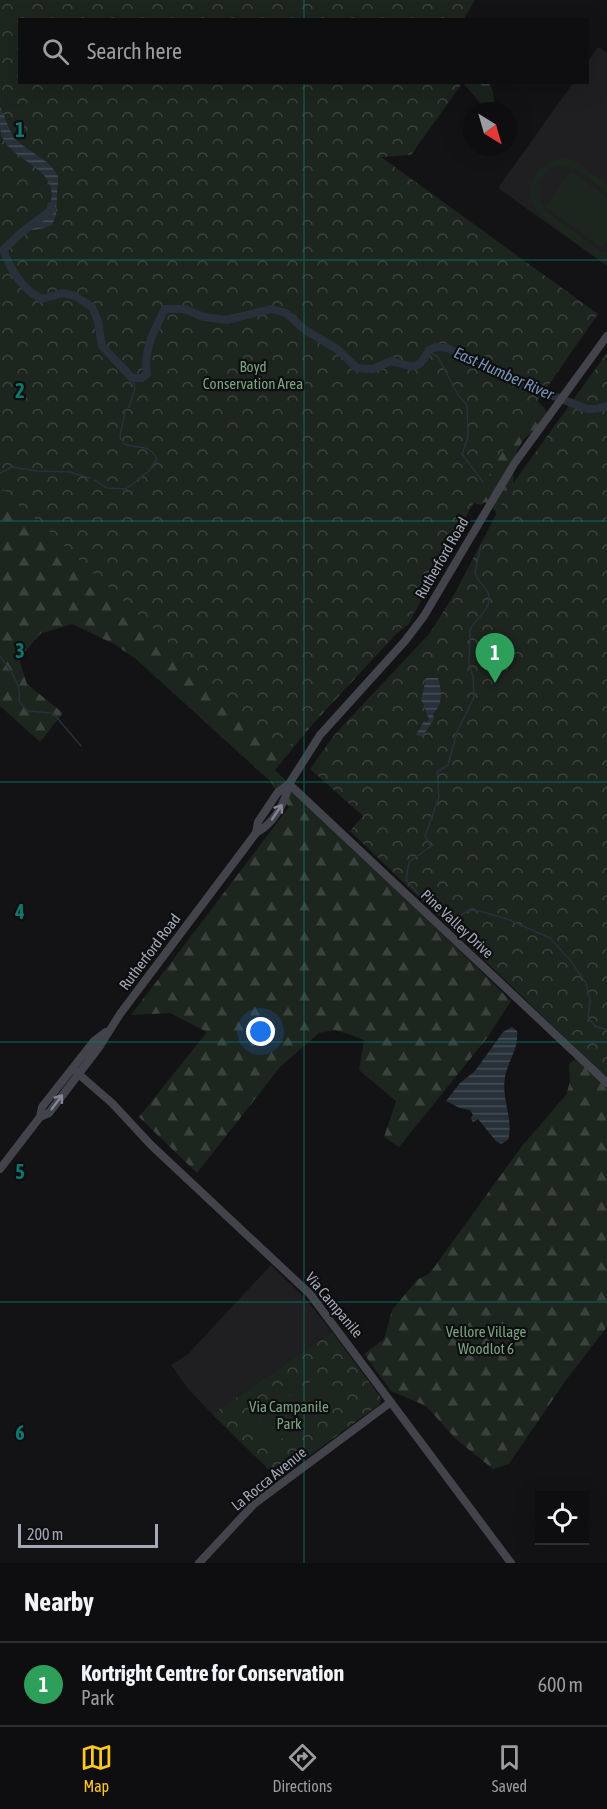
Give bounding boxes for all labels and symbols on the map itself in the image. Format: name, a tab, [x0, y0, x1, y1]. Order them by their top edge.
north arrow	[463, 102, 517, 156]
text: 1	[15, 118, 25, 141]
water label: East Humber River	[451, 343, 558, 404]
park label: Boyd Conservation Area	[203, 358, 303, 392]
text: 2	[15, 379, 25, 402]
street label: Rutherford Road	[411, 514, 472, 601]
pin: 1	[476, 634, 514, 683]
text: 3	[15, 639, 25, 662]
one-way arrow	[271, 804, 283, 821]
street label: Pine Valley Drive	[418, 886, 497, 961]
text: 4	[14, 900, 25, 923]
street label: Rutherford Road	[115, 910, 184, 993]
your location	[246, 1017, 275, 1046]
one-way arrow	[51, 1094, 64, 1110]
text: 5	[15, 1160, 25, 1183]
street label: Via Campanile	[302, 1269, 367, 1341]
park label: Vellore Village Woodlot 6	[446, 1323, 526, 1357]
park label: Via Campanile Park	[249, 1398, 329, 1432]
text: 6	[15, 1421, 25, 1444]
street label: La Rocca Avenue	[228, 1443, 310, 1514]
scale bar	[18, 1521, 158, 1548]

